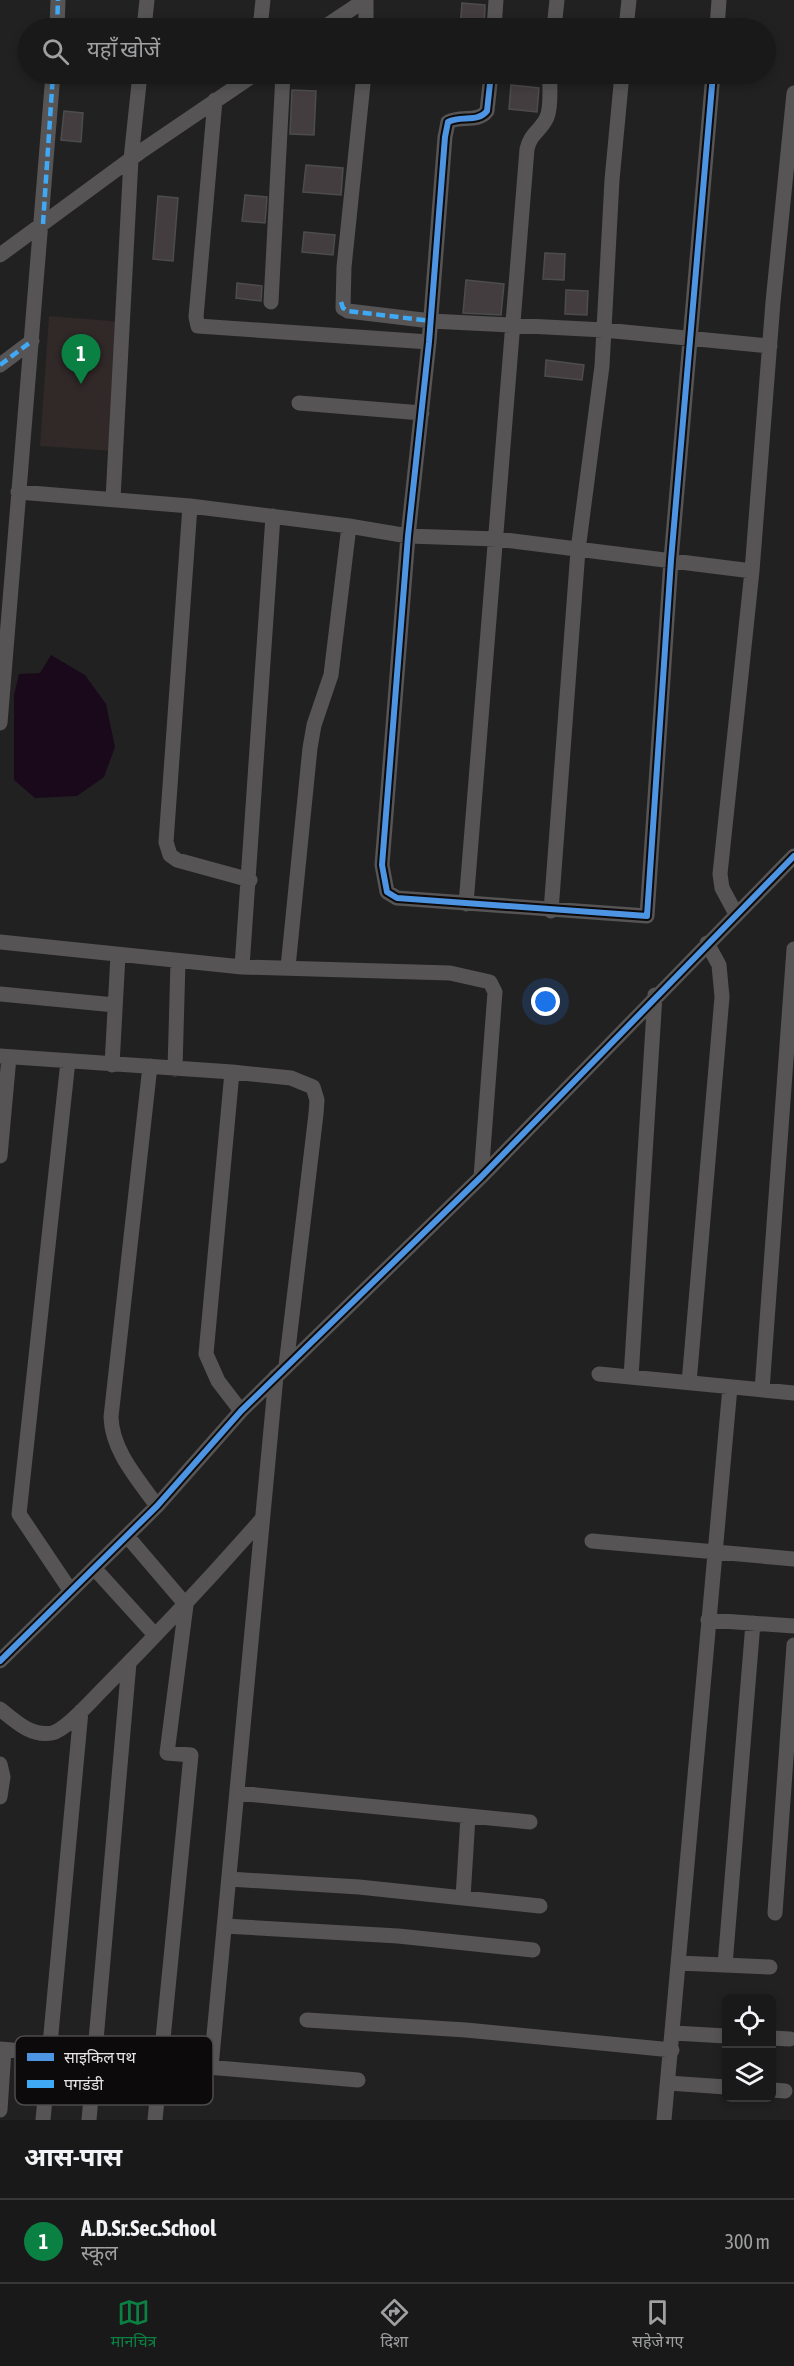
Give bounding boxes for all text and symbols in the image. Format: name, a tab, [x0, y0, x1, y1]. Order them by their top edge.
search box	[18, 18, 776, 84]
icon: search	[39, 35, 72, 68]
text: यहाँ खोजें	[87, 36, 160, 62]
pin: 1	[62, 334, 100, 384]
your location	[531, 987, 560, 1016]
map controls	[722, 1994, 776, 2102]
button: locate	[722, 1994, 776, 2048]
legend	[15, 2036, 213, 2105]
text: साइकिल पथ	[64, 2048, 136, 2066]
button: layers	[722, 2048, 776, 2102]
text: पगडंडी	[64, 2075, 104, 2093]
text: आस-पास	[24, 2142, 122, 2172]
text: A.D.Sr.Sec.School	[81, 2215, 216, 2241]
text: 1	[39, 2230, 48, 2253]
text: 300 m	[725, 2230, 770, 2253]
text: स्कूल	[81, 2241, 118, 2264]
tab: मानचित्र	[111, 2296, 156, 2354]
tab: दिशा	[378, 2296, 411, 2354]
tab: सहेजे गए	[632, 2296, 683, 2354]

